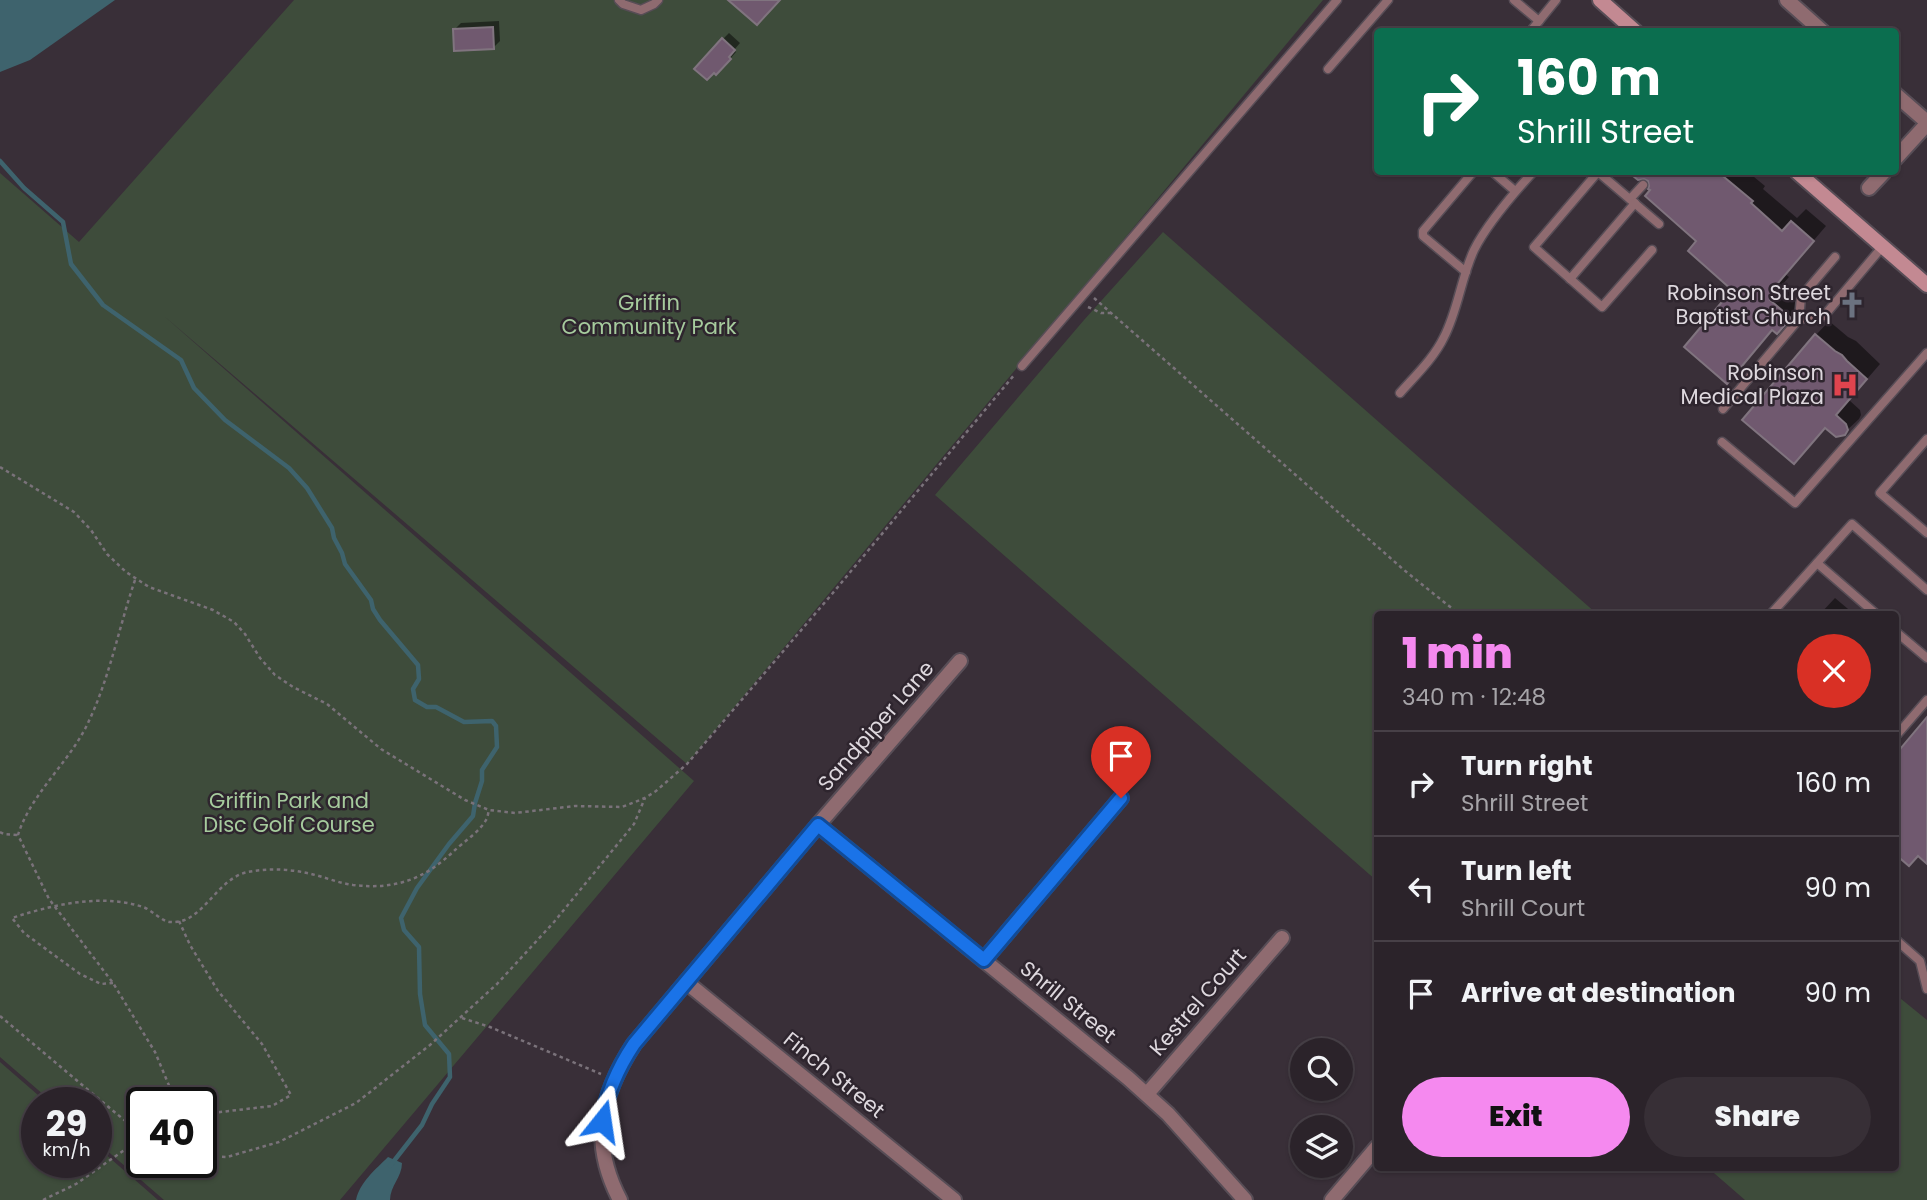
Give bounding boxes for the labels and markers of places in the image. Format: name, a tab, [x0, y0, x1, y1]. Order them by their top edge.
place label: Robinson Street Baptist Church	[1667, 278, 1831, 331]
church icon: Robinson Street Baptist Church	[1837, 290, 1867, 320]
place label: Robinson Medical Plaza	[1681, 358, 1824, 411]
hospital icon: Robinson Medical Plaza	[1830, 370, 1860, 400]
pin	[1091, 726, 1151, 798]

